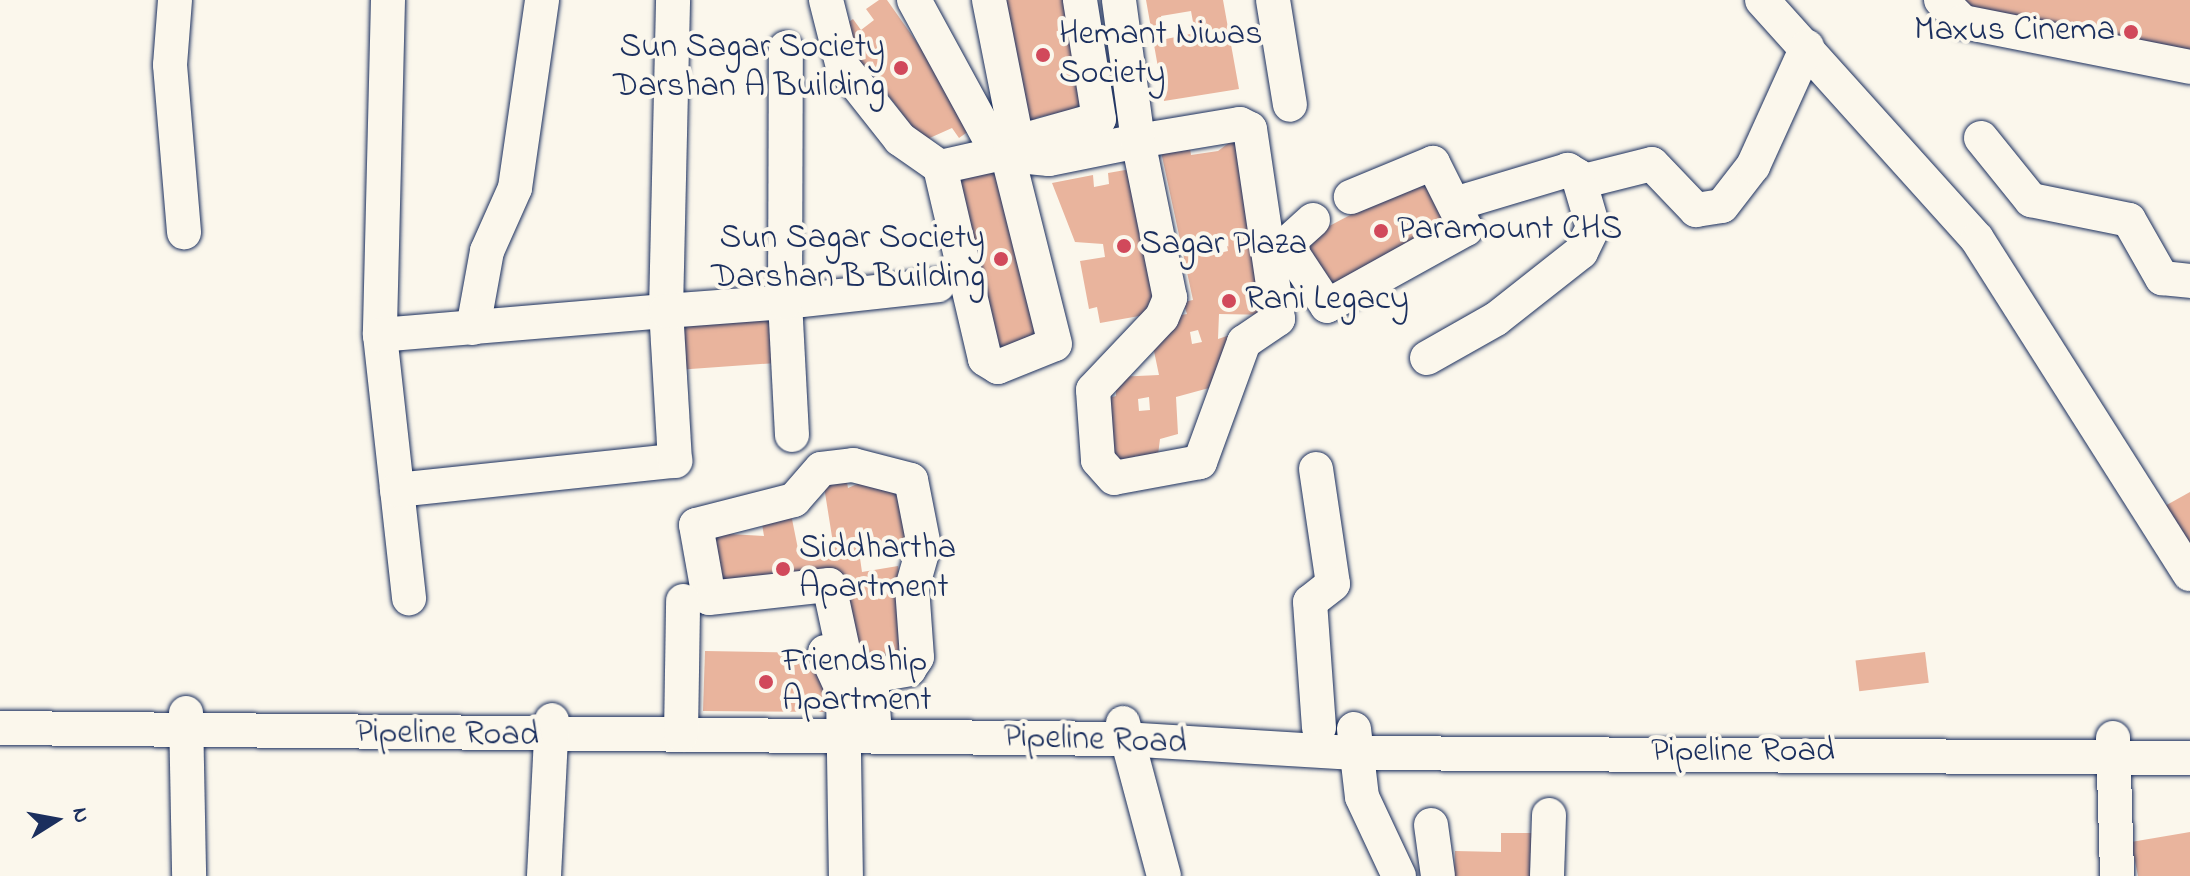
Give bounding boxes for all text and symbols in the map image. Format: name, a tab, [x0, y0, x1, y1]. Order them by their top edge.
place label: Maxus Cinema	[1914, 12, 2115, 52]
place label: Hemant Niwas Society	[1059, 15, 1262, 94]
marker: Maxus Cinema	[2122, 23, 2140, 41]
place label: Sun Sagar Society Darshan A Building	[613, 28, 885, 108]
marker: Hemant Niwas Society	[1034, 46, 1052, 64]
marker: Sun Sagar Society Darshan A Building	[892, 59, 910, 77]
place label: Paramount CHS	[1397, 211, 1622, 251]
place label: Sun Sagar Society Darshan B Building	[711, 219, 985, 298]
marker: Paramount CHS	[1372, 222, 1390, 240]
place label: Sagar Plaza	[1140, 226, 1307, 266]
marker: Sagar Plaza	[1115, 237, 1133, 255]
marker: Sun Sagar Society Darshan B Building	[992, 250, 1010, 268]
place label: Rani Legacy	[1245, 281, 1409, 321]
marker: Rani Legacy	[1220, 292, 1238, 310]
place label: Siddhartha Apartment	[799, 529, 956, 608]
marker: Siddhartha Apartment	[774, 560, 792, 578]
place label: Friendship Apartment	[782, 642, 932, 722]
marker: Friendship Apartment	[757, 673, 775, 691]
street label: Pipeline Road	[355, 713, 539, 757]
street label: Pipeline Road	[1002, 717, 1188, 765]
street label: Pipeline Road	[1651, 733, 1835, 773]
north arrow	[16, 780, 96, 860]
text: N	[62, 805, 97, 826]

